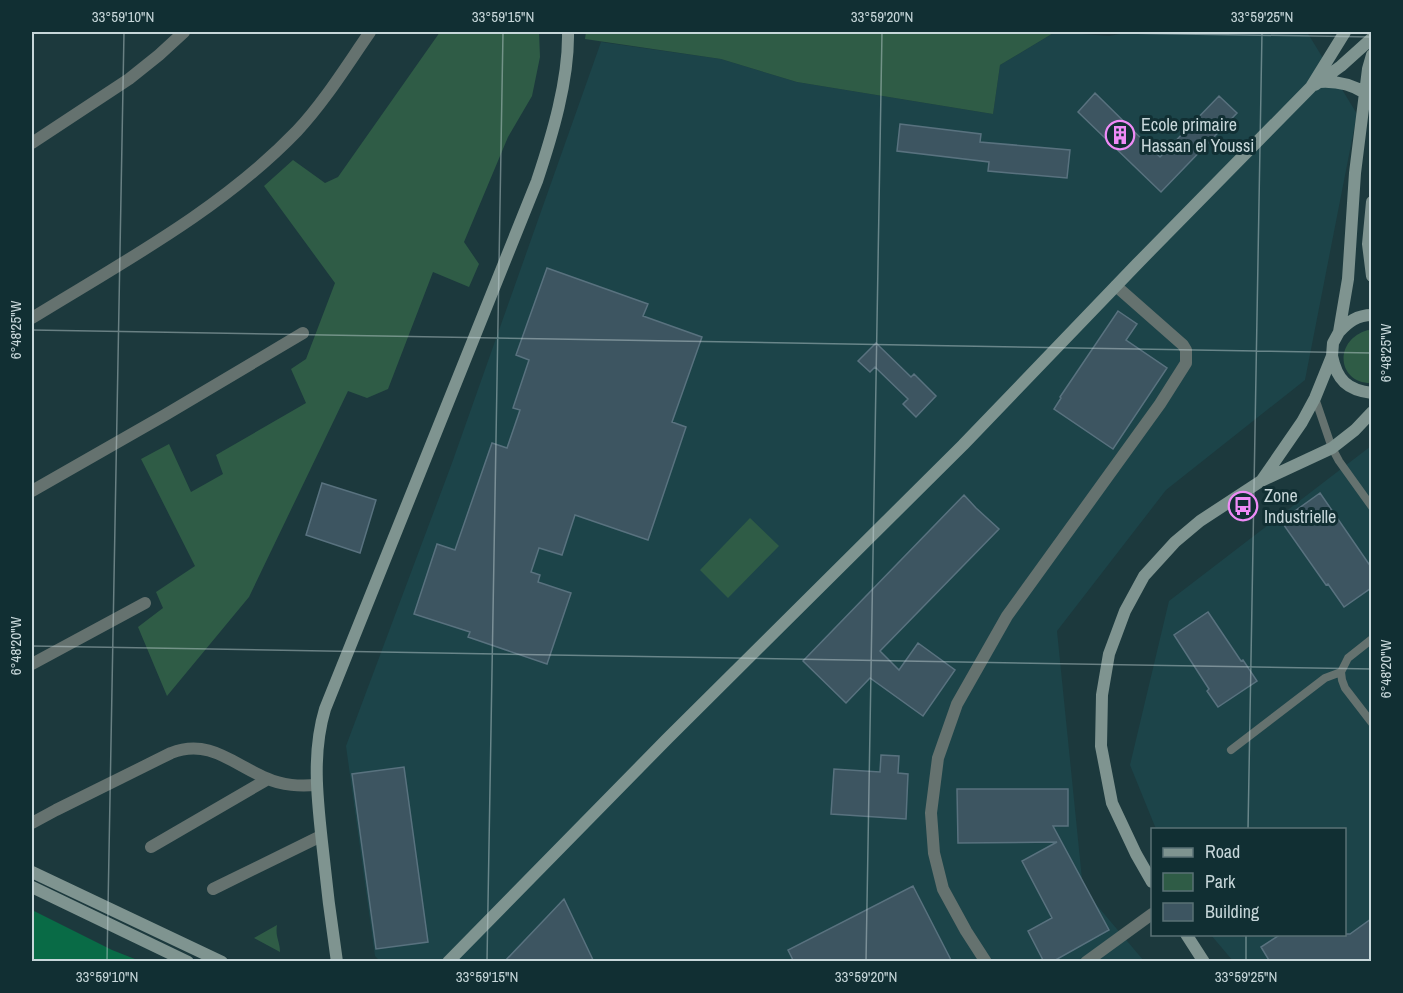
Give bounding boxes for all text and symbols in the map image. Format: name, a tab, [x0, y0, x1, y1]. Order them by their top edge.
text: 33°59'10"N	[92, 6, 154, 27]
text: 33°59'15"N	[472, 6, 534, 27]
text: 33°59'20"N	[851, 6, 913, 27]
text: 33°59'25"N	[1231, 6, 1293, 27]
place label: Ecole primaire Hassan el Youssi	[1141, 112, 1254, 158]
building icon: Ecole primaire Hassan el Youssi	[1104, 119, 1136, 151]
text: 6°48'25"W	[5, 300, 26, 359]
text: 6°48'25"W	[1375, 323, 1396, 382]
place label: Zone Industrielle	[1264, 483, 1336, 529]
bus stop icon: Zone Industrielle	[1227, 490, 1259, 522]
text: 6°48'20"W	[5, 616, 26, 675]
text: 6°48'20"W	[1375, 639, 1396, 698]
legend	[1151, 828, 1346, 936]
text: Road	[1205, 839, 1240, 864]
text: Park	[1205, 869, 1236, 894]
text: Building	[1205, 899, 1260, 924]
text: 33°59'10"N	[76, 966, 138, 987]
text: 33°59'15"N	[456, 966, 518, 987]
text: 33°59'20"N	[835, 966, 897, 987]
text: 33°59'25"N	[1215, 966, 1277, 987]

